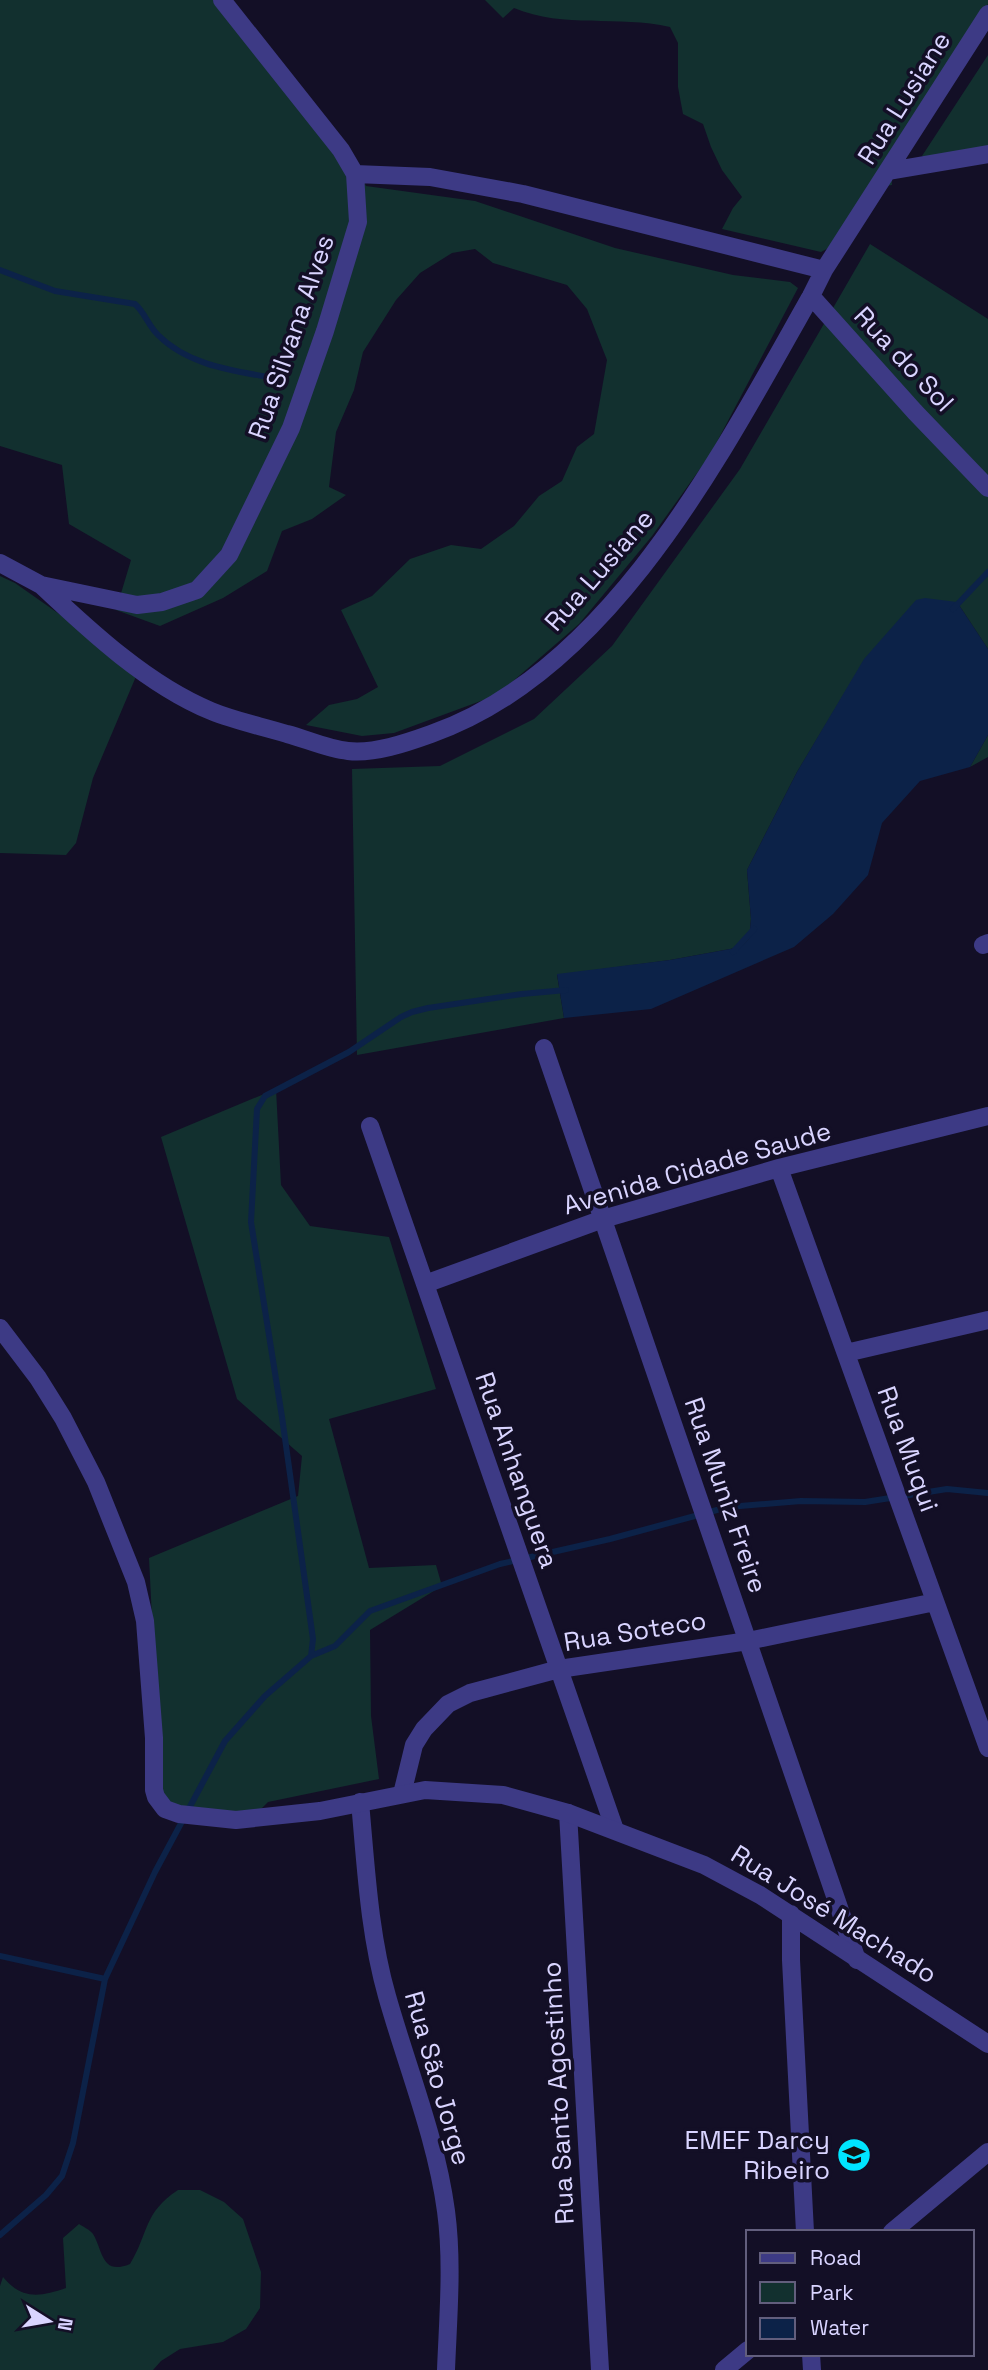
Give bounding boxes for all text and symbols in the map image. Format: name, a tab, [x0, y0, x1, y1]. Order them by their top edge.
street label: Rua Lusiane	[850, 25, 958, 171]
street label: Rua Silvana Alves	[240, 230, 342, 444]
street label: Rua do Sol	[847, 299, 961, 419]
street label: Rua Lusiane	[537, 502, 661, 638]
street label: Avenida Cidade Saude	[559, 1113, 835, 1223]
street label: Rua Anhanguera	[468, 1368, 566, 1573]
street label: Rua Muqui	[870, 1381, 946, 1517]
street label: Rua Muniz Freire	[677, 1393, 775, 1597]
street label: Rua Soteco	[561, 1603, 709, 1659]
street label: Rua José Machado	[725, 1837, 943, 1991]
street label: Rua Santo Agostinho	[534, 1961, 582, 2225]
street label: Rua São Jorge	[397, 1987, 479, 2169]
place label: EMEF Darcy Ribeiro	[685, 2123, 830, 2187]
school or university icon: EMEF Darcy Ribeiro	[835, 2136, 873, 2174]
legend	[746, 2230, 974, 2356]
text: Road	[810, 2244, 862, 2271]
text: Park	[810, 2279, 854, 2306]
north arrow	[14, 2286, 84, 2356]
text: Water	[810, 2314, 869, 2341]
text: N	[52, 2316, 79, 2333]

